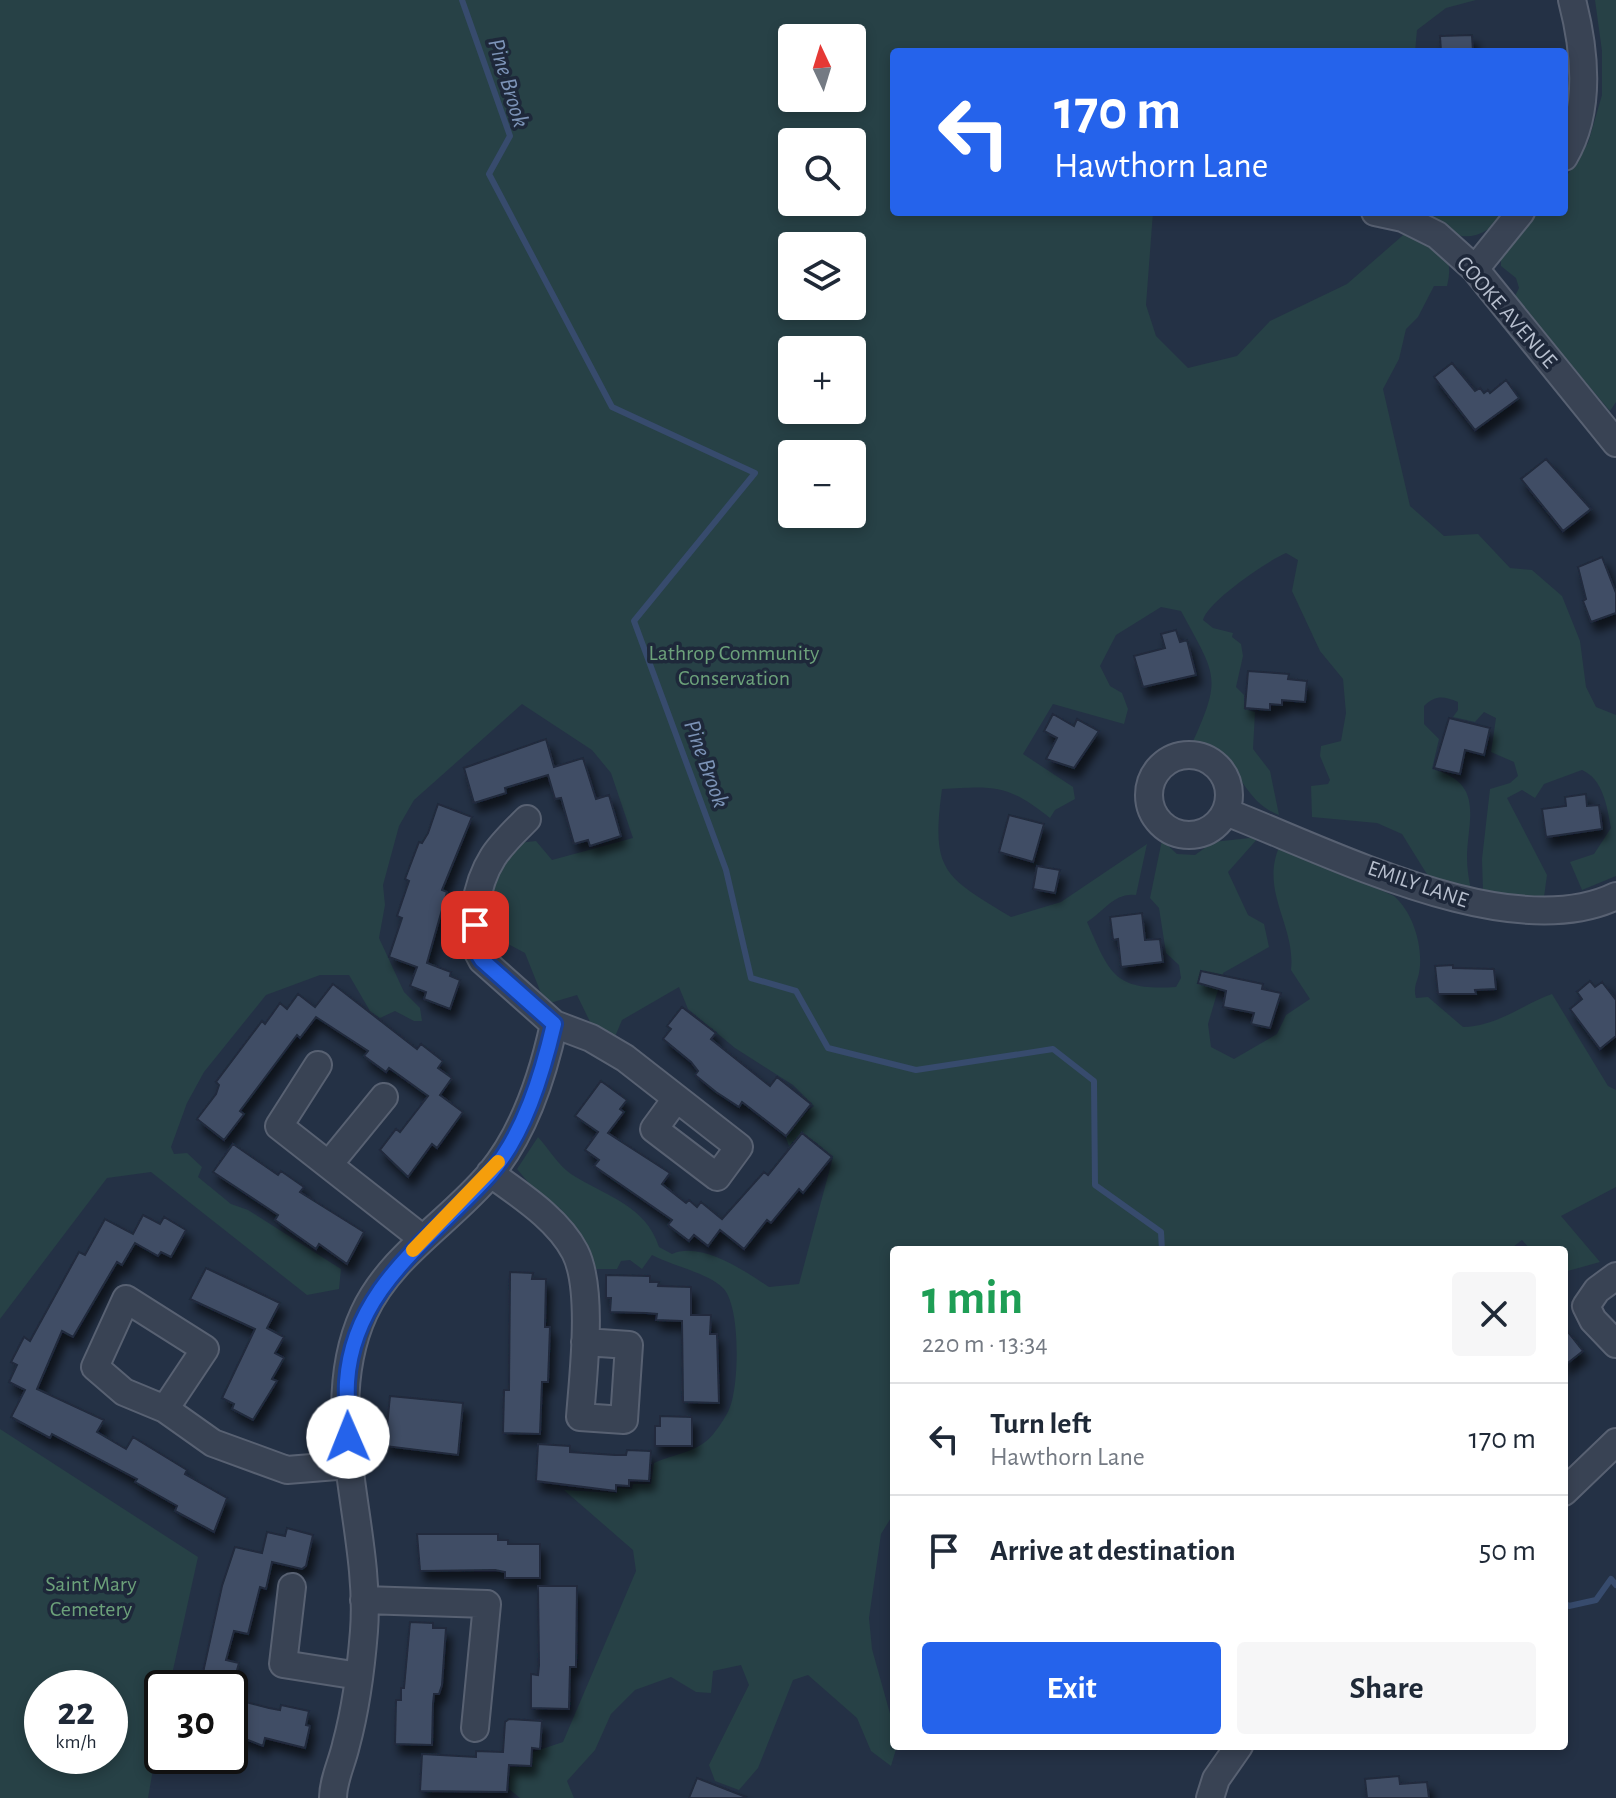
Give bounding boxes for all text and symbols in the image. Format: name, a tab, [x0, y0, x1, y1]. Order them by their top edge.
north arrow	[778, 24, 866, 112]
map controls	[778, 24, 866, 528]
water label: Pine Brook	[483, 36, 533, 130]
icon: left	[922, 80, 1026, 184]
text: 170 m	[1054, 83, 1181, 139]
button: search	[778, 128, 866, 216]
text: Hawthorn Lane	[1054, 148, 1268, 184]
button: layers	[778, 232, 866, 320]
street label: COOKE AVENUE	[1453, 252, 1562, 372]
button: +	[778, 336, 866, 424]
button: −	[778, 440, 866, 528]
park label: Lathrop Community Conservation	[649, 642, 820, 689]
water label: Pine Brook	[679, 717, 733, 811]
street label: EMILY LANE	[1365, 857, 1471, 912]
pin	[441, 891, 509, 959]
icon: arrive	[453, 903, 497, 947]
button: close	[1452, 1272, 1536, 1356]
text: 1 min	[922, 1275, 1023, 1323]
text: 220 m · 13:34	[922, 1331, 1048, 1357]
position arrow	[306, 1395, 390, 1479]
text: Turn left	[990, 1409, 1091, 1439]
icon: left	[922, 1417, 966, 1461]
text: 170 m	[1468, 1424, 1536, 1454]
text: Hawthorn Lane	[990, 1444, 1145, 1470]
icon: arrive	[922, 1529, 966, 1573]
text: Arrive at destination	[990, 1536, 1236, 1566]
text: 50 m	[1479, 1536, 1536, 1566]
park label: Saint Mary Cemetery	[45, 1573, 137, 1620]
button: Exit	[922, 1642, 1221, 1734]
button: Share	[1237, 1642, 1536, 1734]
speed limit sign: 30	[144, 1670, 248, 1774]
text: 22	[57, 1692, 95, 1732]
text: km/h	[55, 1732, 97, 1752]

